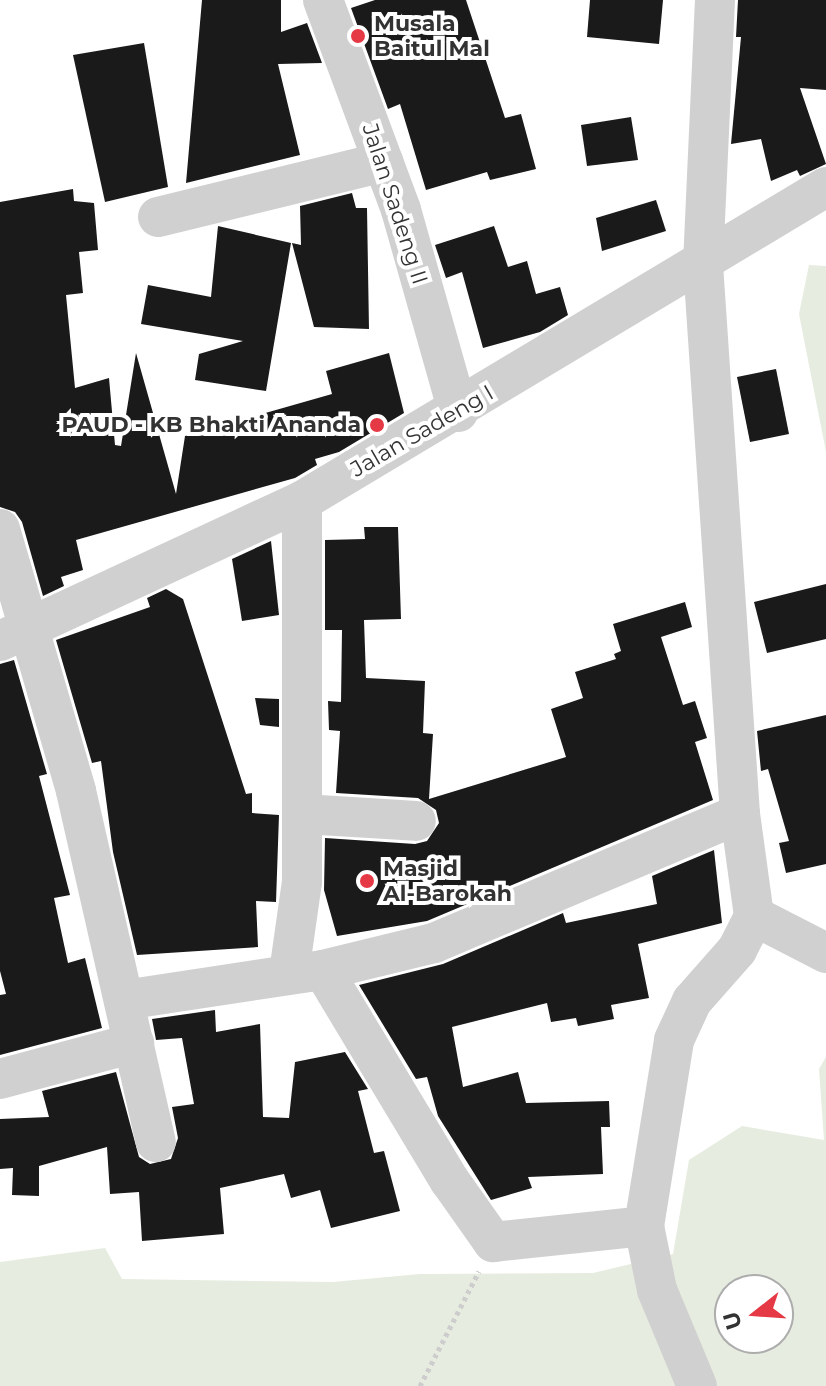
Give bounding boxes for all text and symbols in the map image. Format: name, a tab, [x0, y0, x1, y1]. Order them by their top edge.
place label: Musala Baitul Mal	[374, 10, 490, 62]
marker: Musala Baitul Mal	[349, 27, 367, 45]
street label: Jalan Sadeng II	[357, 120, 433, 288]
street label: Jalan Sadeng I	[346, 379, 498, 483]
place label: PAUD - KB Bhakti Ananda	[61, 412, 361, 438]
marker: PAUD - KB Bhakti Ananda	[368, 416, 386, 434]
place label: Masjid Al-Barokah	[383, 855, 512, 906]
marker: Masjid Al-Barokah	[358, 872, 376, 890]
north arrow	[714, 1274, 794, 1354]
text: U	[717, 1308, 748, 1333]

